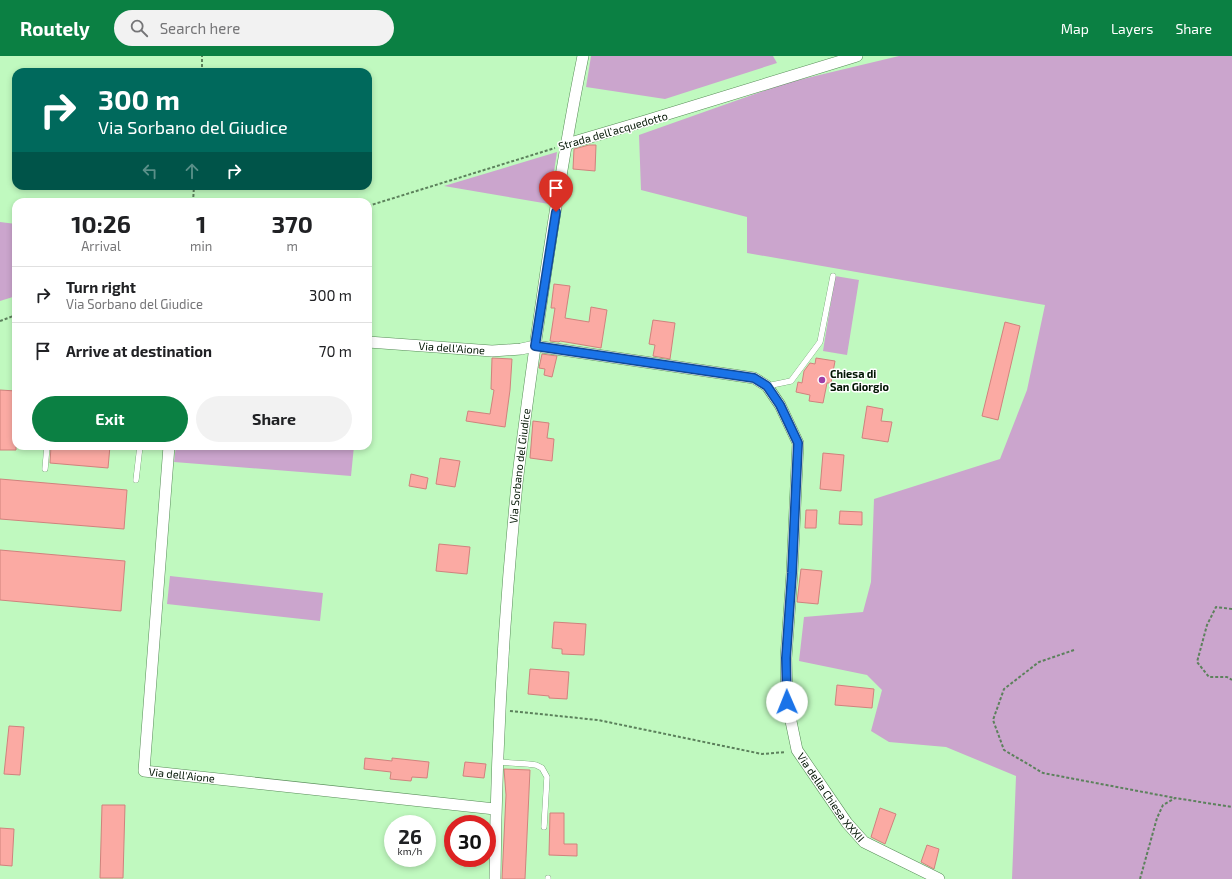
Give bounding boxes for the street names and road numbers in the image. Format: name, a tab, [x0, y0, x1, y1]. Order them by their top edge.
street label: Strada dell'acquedotto	[557, 109, 669, 152]
street label: Via dell'Aione	[418, 339, 486, 356]
street label: Via Sorbano del Giudice	[506, 407, 532, 524]
street label: Via della Chiesa XXXII	[795, 750, 868, 844]
street label: Via dell'Aione	[148, 765, 216, 785]

